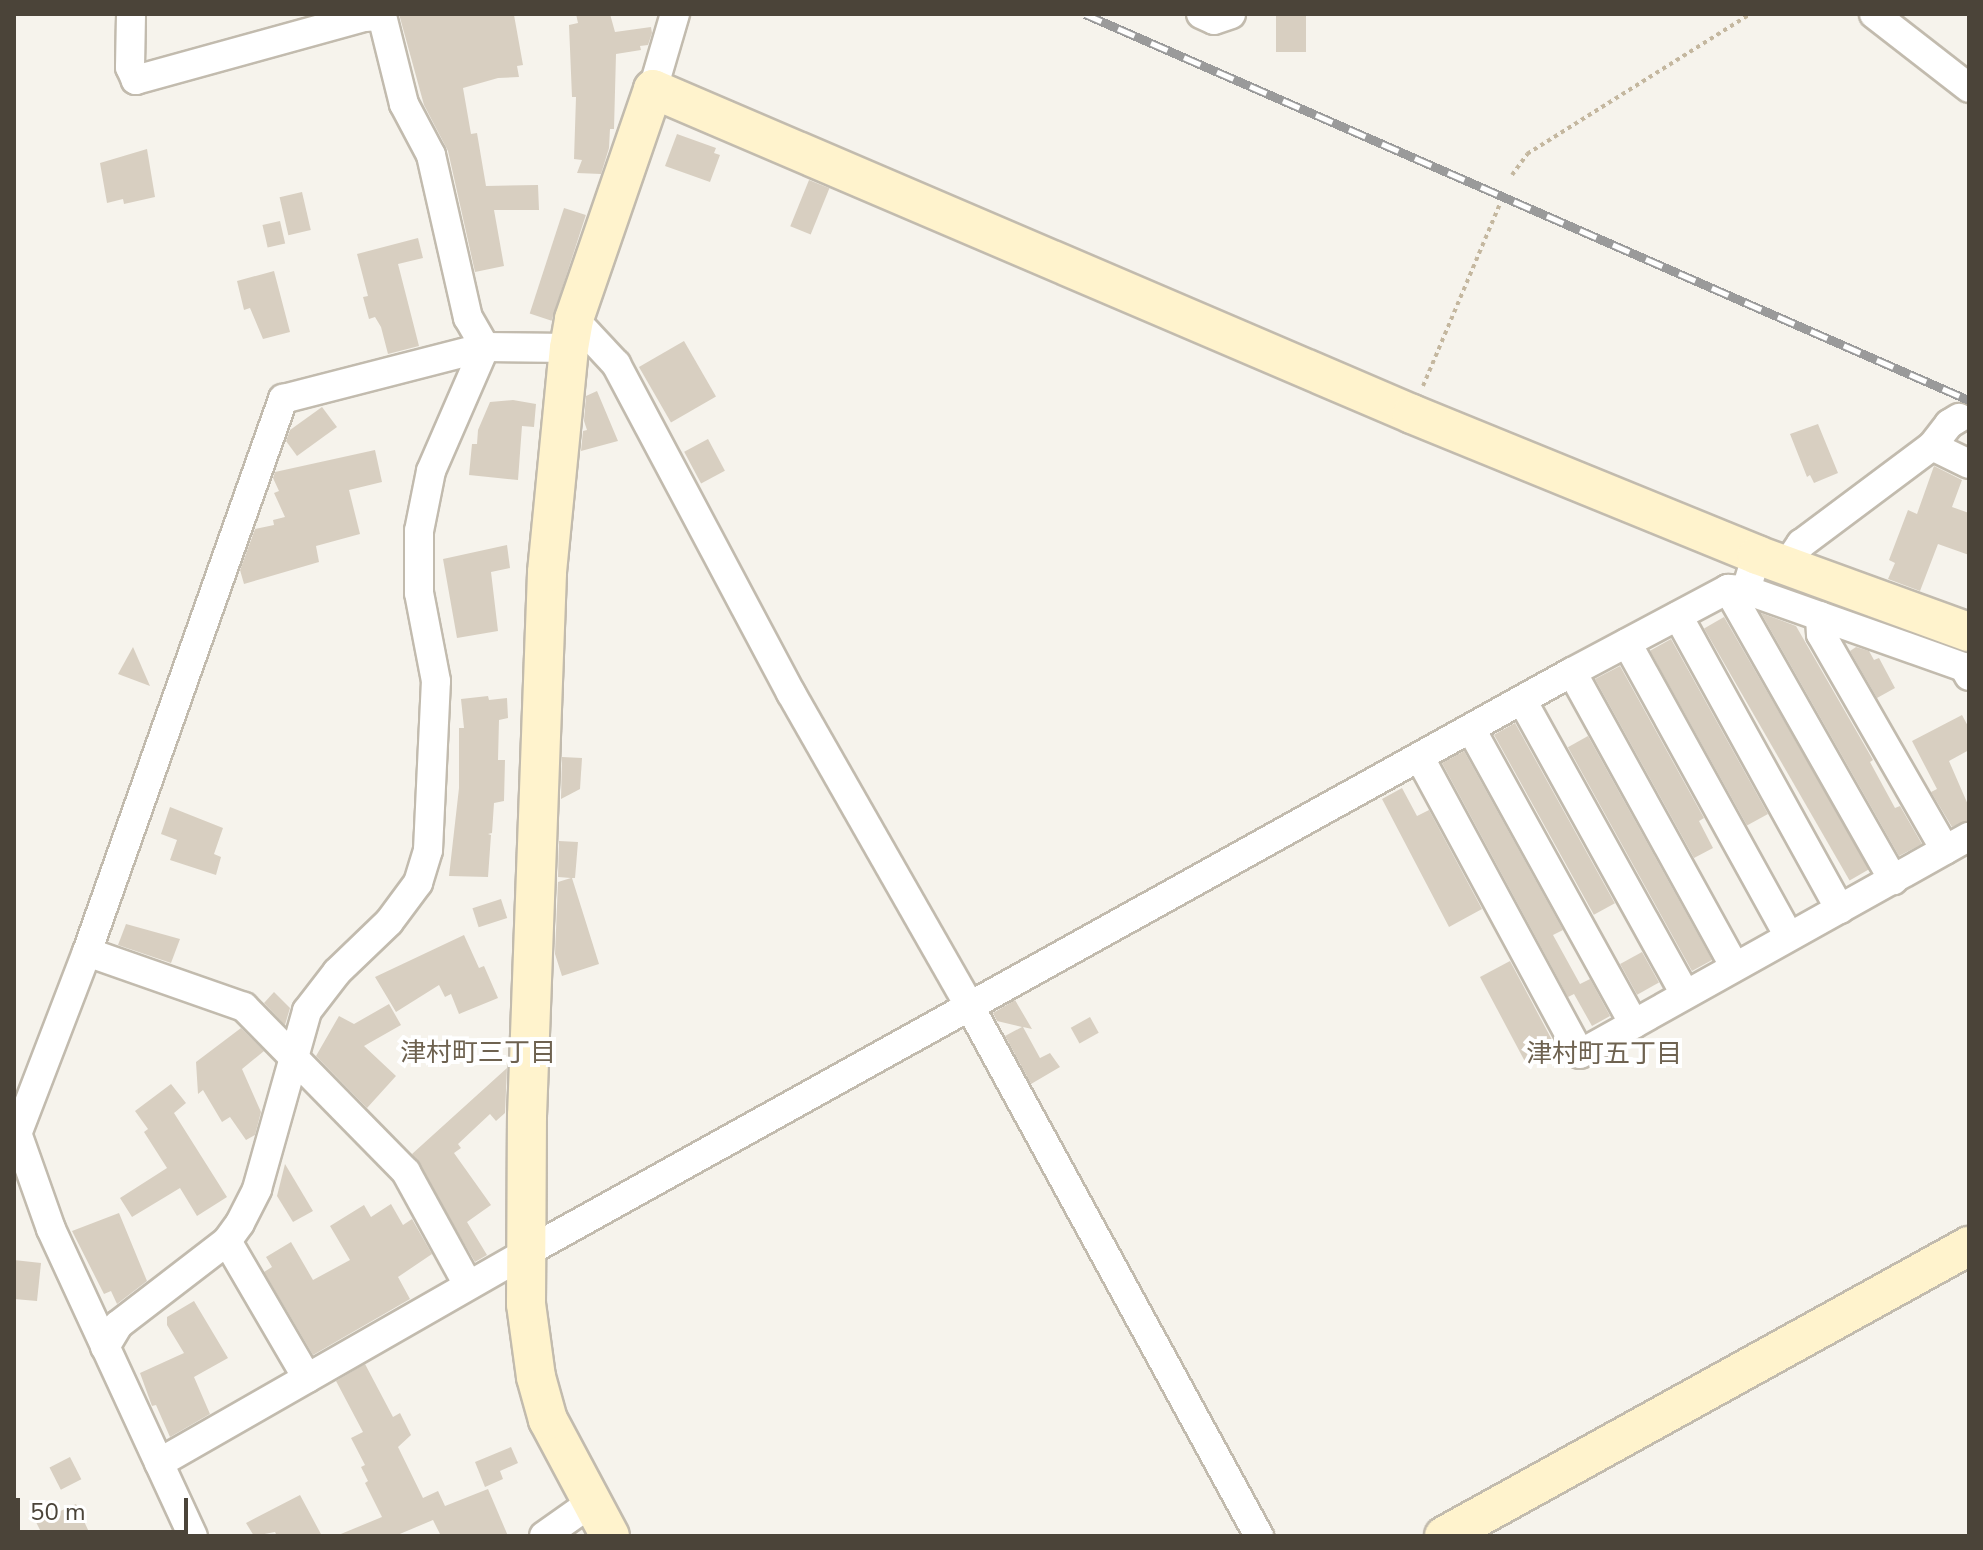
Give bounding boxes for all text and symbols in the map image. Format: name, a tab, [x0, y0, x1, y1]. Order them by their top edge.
district label: 津村町三丁目	[400, 1037, 556, 1069]
district label: 津村町五丁目	[1526, 1038, 1682, 1070]
scale bar	[20, 1482, 192, 1532]
text: 50 m	[30, 1496, 86, 1528]

